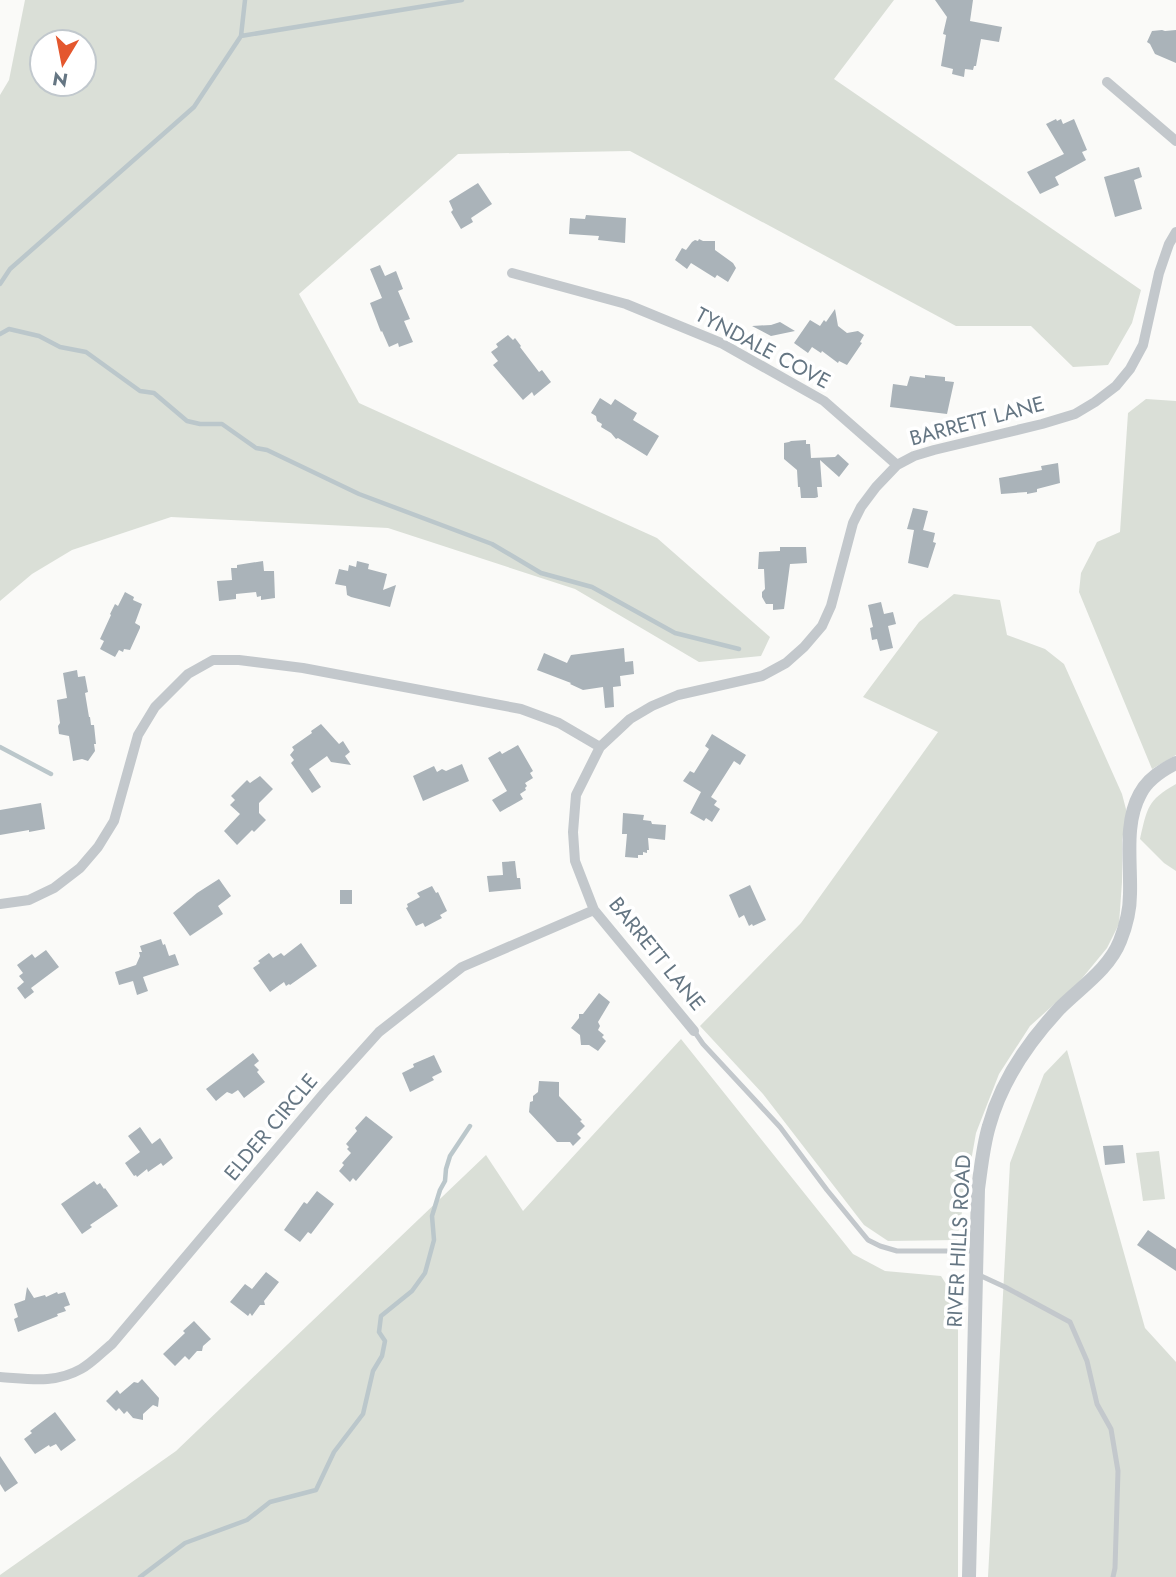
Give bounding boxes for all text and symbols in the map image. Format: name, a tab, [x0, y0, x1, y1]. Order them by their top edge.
north arrow	[28, 28, 98, 98]
text: N	[50, 65, 70, 94]
street label: TYNDALE COVE	[690, 300, 836, 396]
street label: BARRETT LANE	[906, 389, 1048, 453]
street label: BARRETT LANE	[602, 891, 712, 1017]
street label: ELDER CIRCLE	[217, 1067, 325, 1187]
street label: RIVER HILLS ROAD	[939, 1154, 979, 1328]

